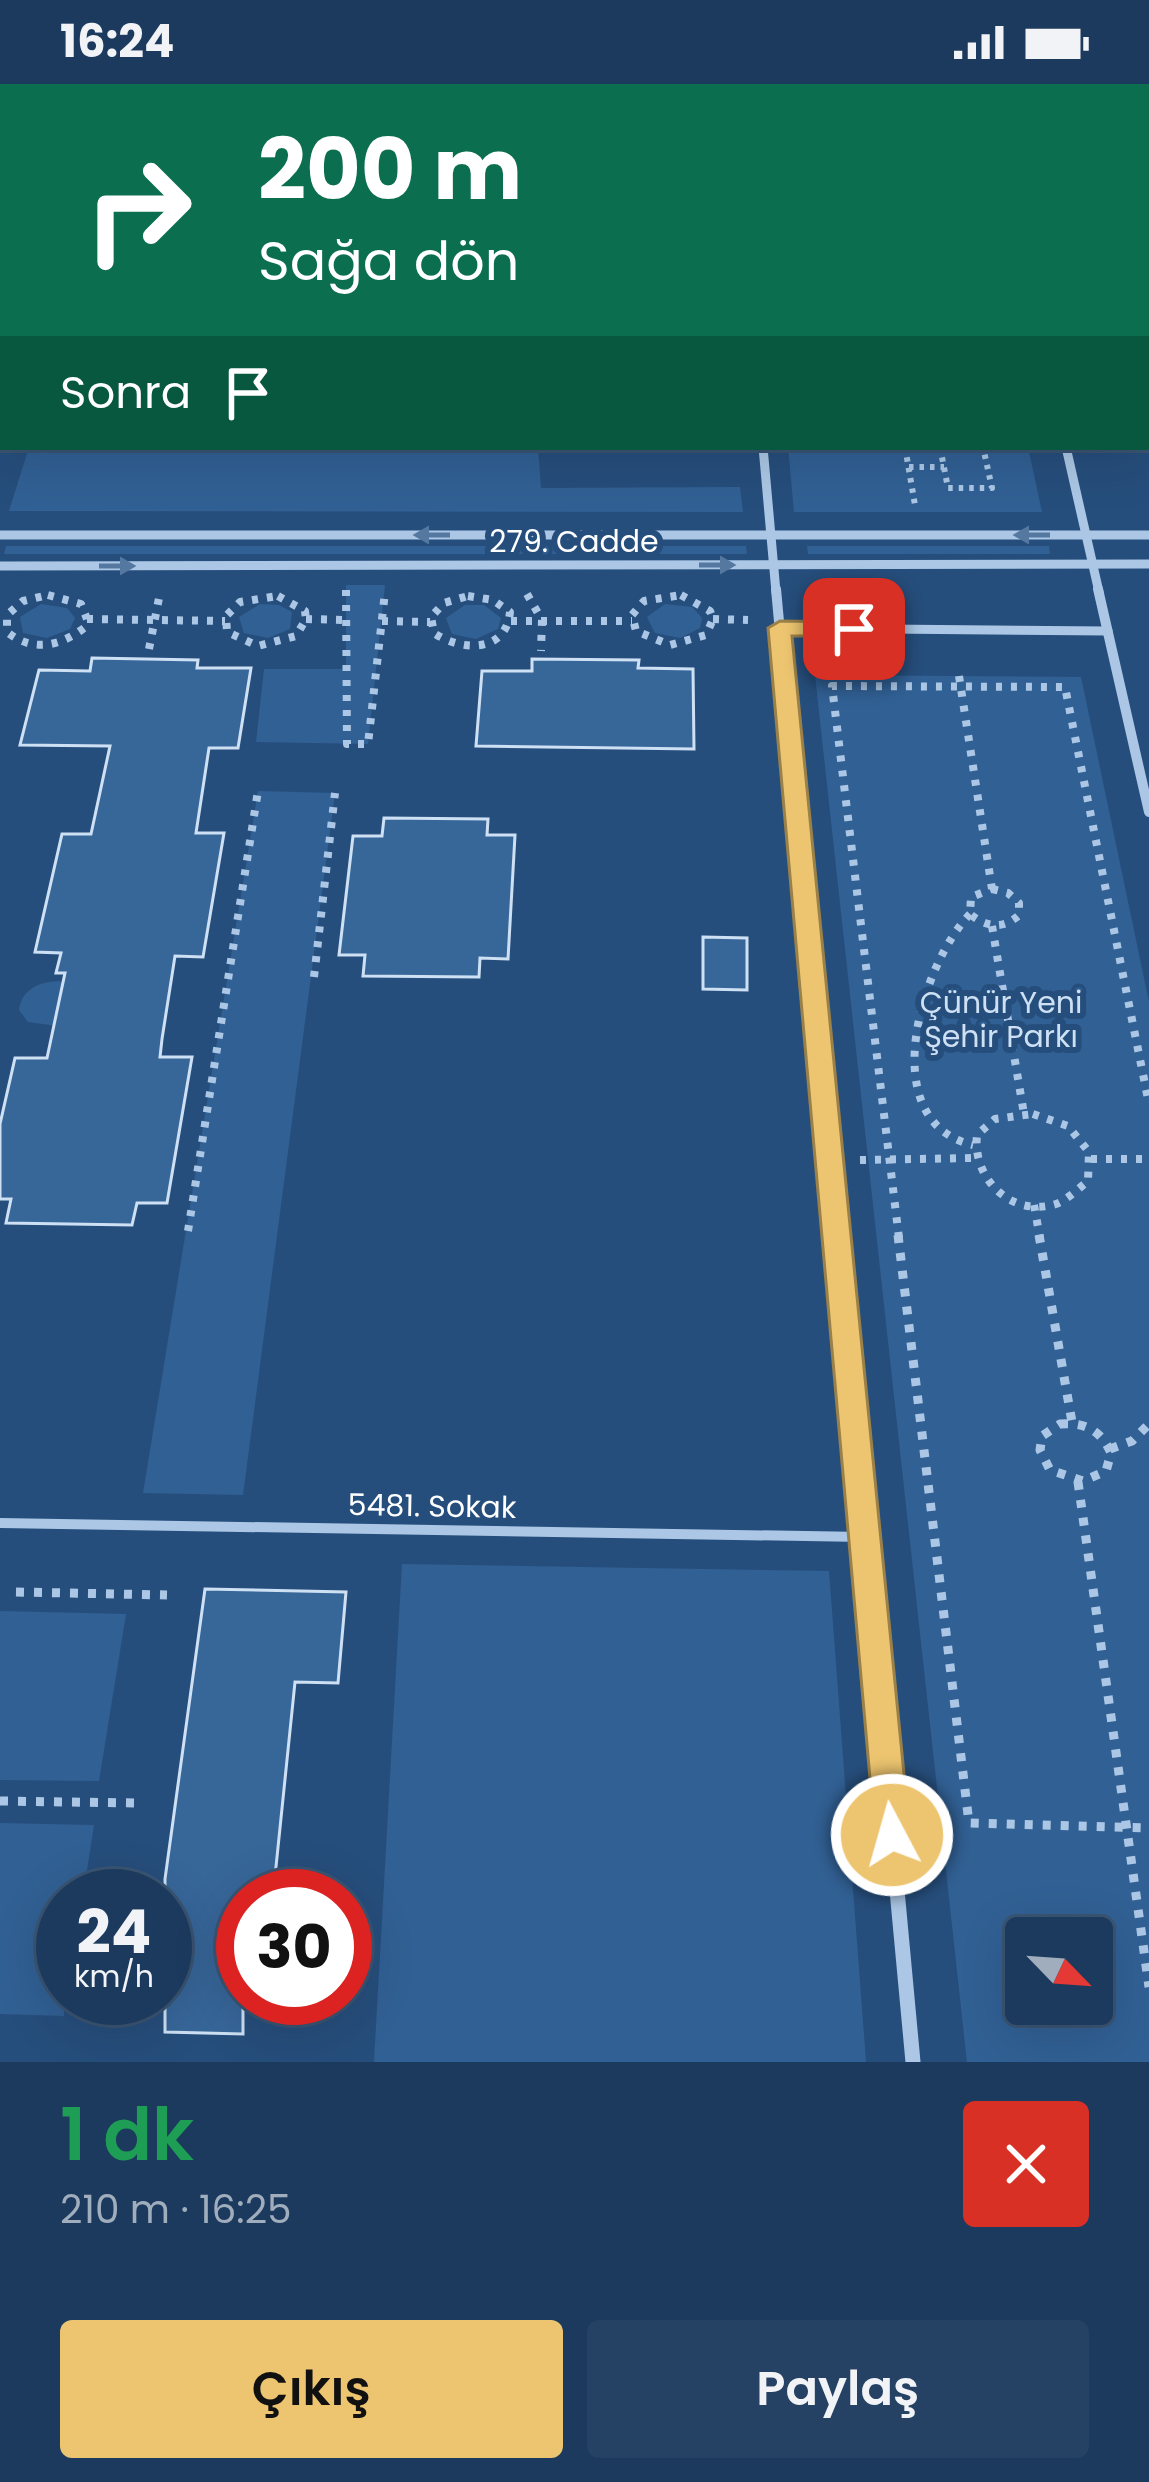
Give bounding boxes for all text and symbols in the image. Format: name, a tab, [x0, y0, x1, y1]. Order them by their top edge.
text: 16:24	[60, 10, 175, 73]
text: 200 m	[258, 111, 522, 228]
icon: right	[60, 132, 216, 288]
text: Sağa dön	[258, 223, 519, 299]
icon: arrive	[215, 360, 281, 426]
text: Sonra	[60, 361, 191, 424]
street label: 279. Cadde	[489, 520, 659, 563]
one-way arrow	[412, 525, 450, 545]
one-way arrow	[1012, 525, 1050, 545]
one-way arrow	[699, 555, 737, 575]
one-way arrow	[99, 556, 137, 576]
pin	[803, 578, 905, 680]
icon: arrive	[821, 596, 887, 662]
park label: Çünür Yeni Şehir Parkı	[920, 981, 1082, 1058]
street label: 5481. Sokak	[347, 1483, 517, 1529]
position arrow	[829, 1772, 955, 1898]
speed limit sign: 30	[216, 1869, 372, 2025]
text: 24	[77, 1890, 151, 1974]
north arrow	[1005, 1917, 1113, 2025]
map controls	[1005, 1917, 1113, 2025]
text: km/h	[74, 1955, 154, 1998]
text: 1 dk	[60, 2084, 194, 2185]
button: close	[963, 2101, 1089, 2227]
text: 210 m · 16:25	[60, 2182, 292, 2237]
button: Çıkış	[60, 2320, 563, 2458]
button: Paylaş	[587, 2320, 1089, 2458]

